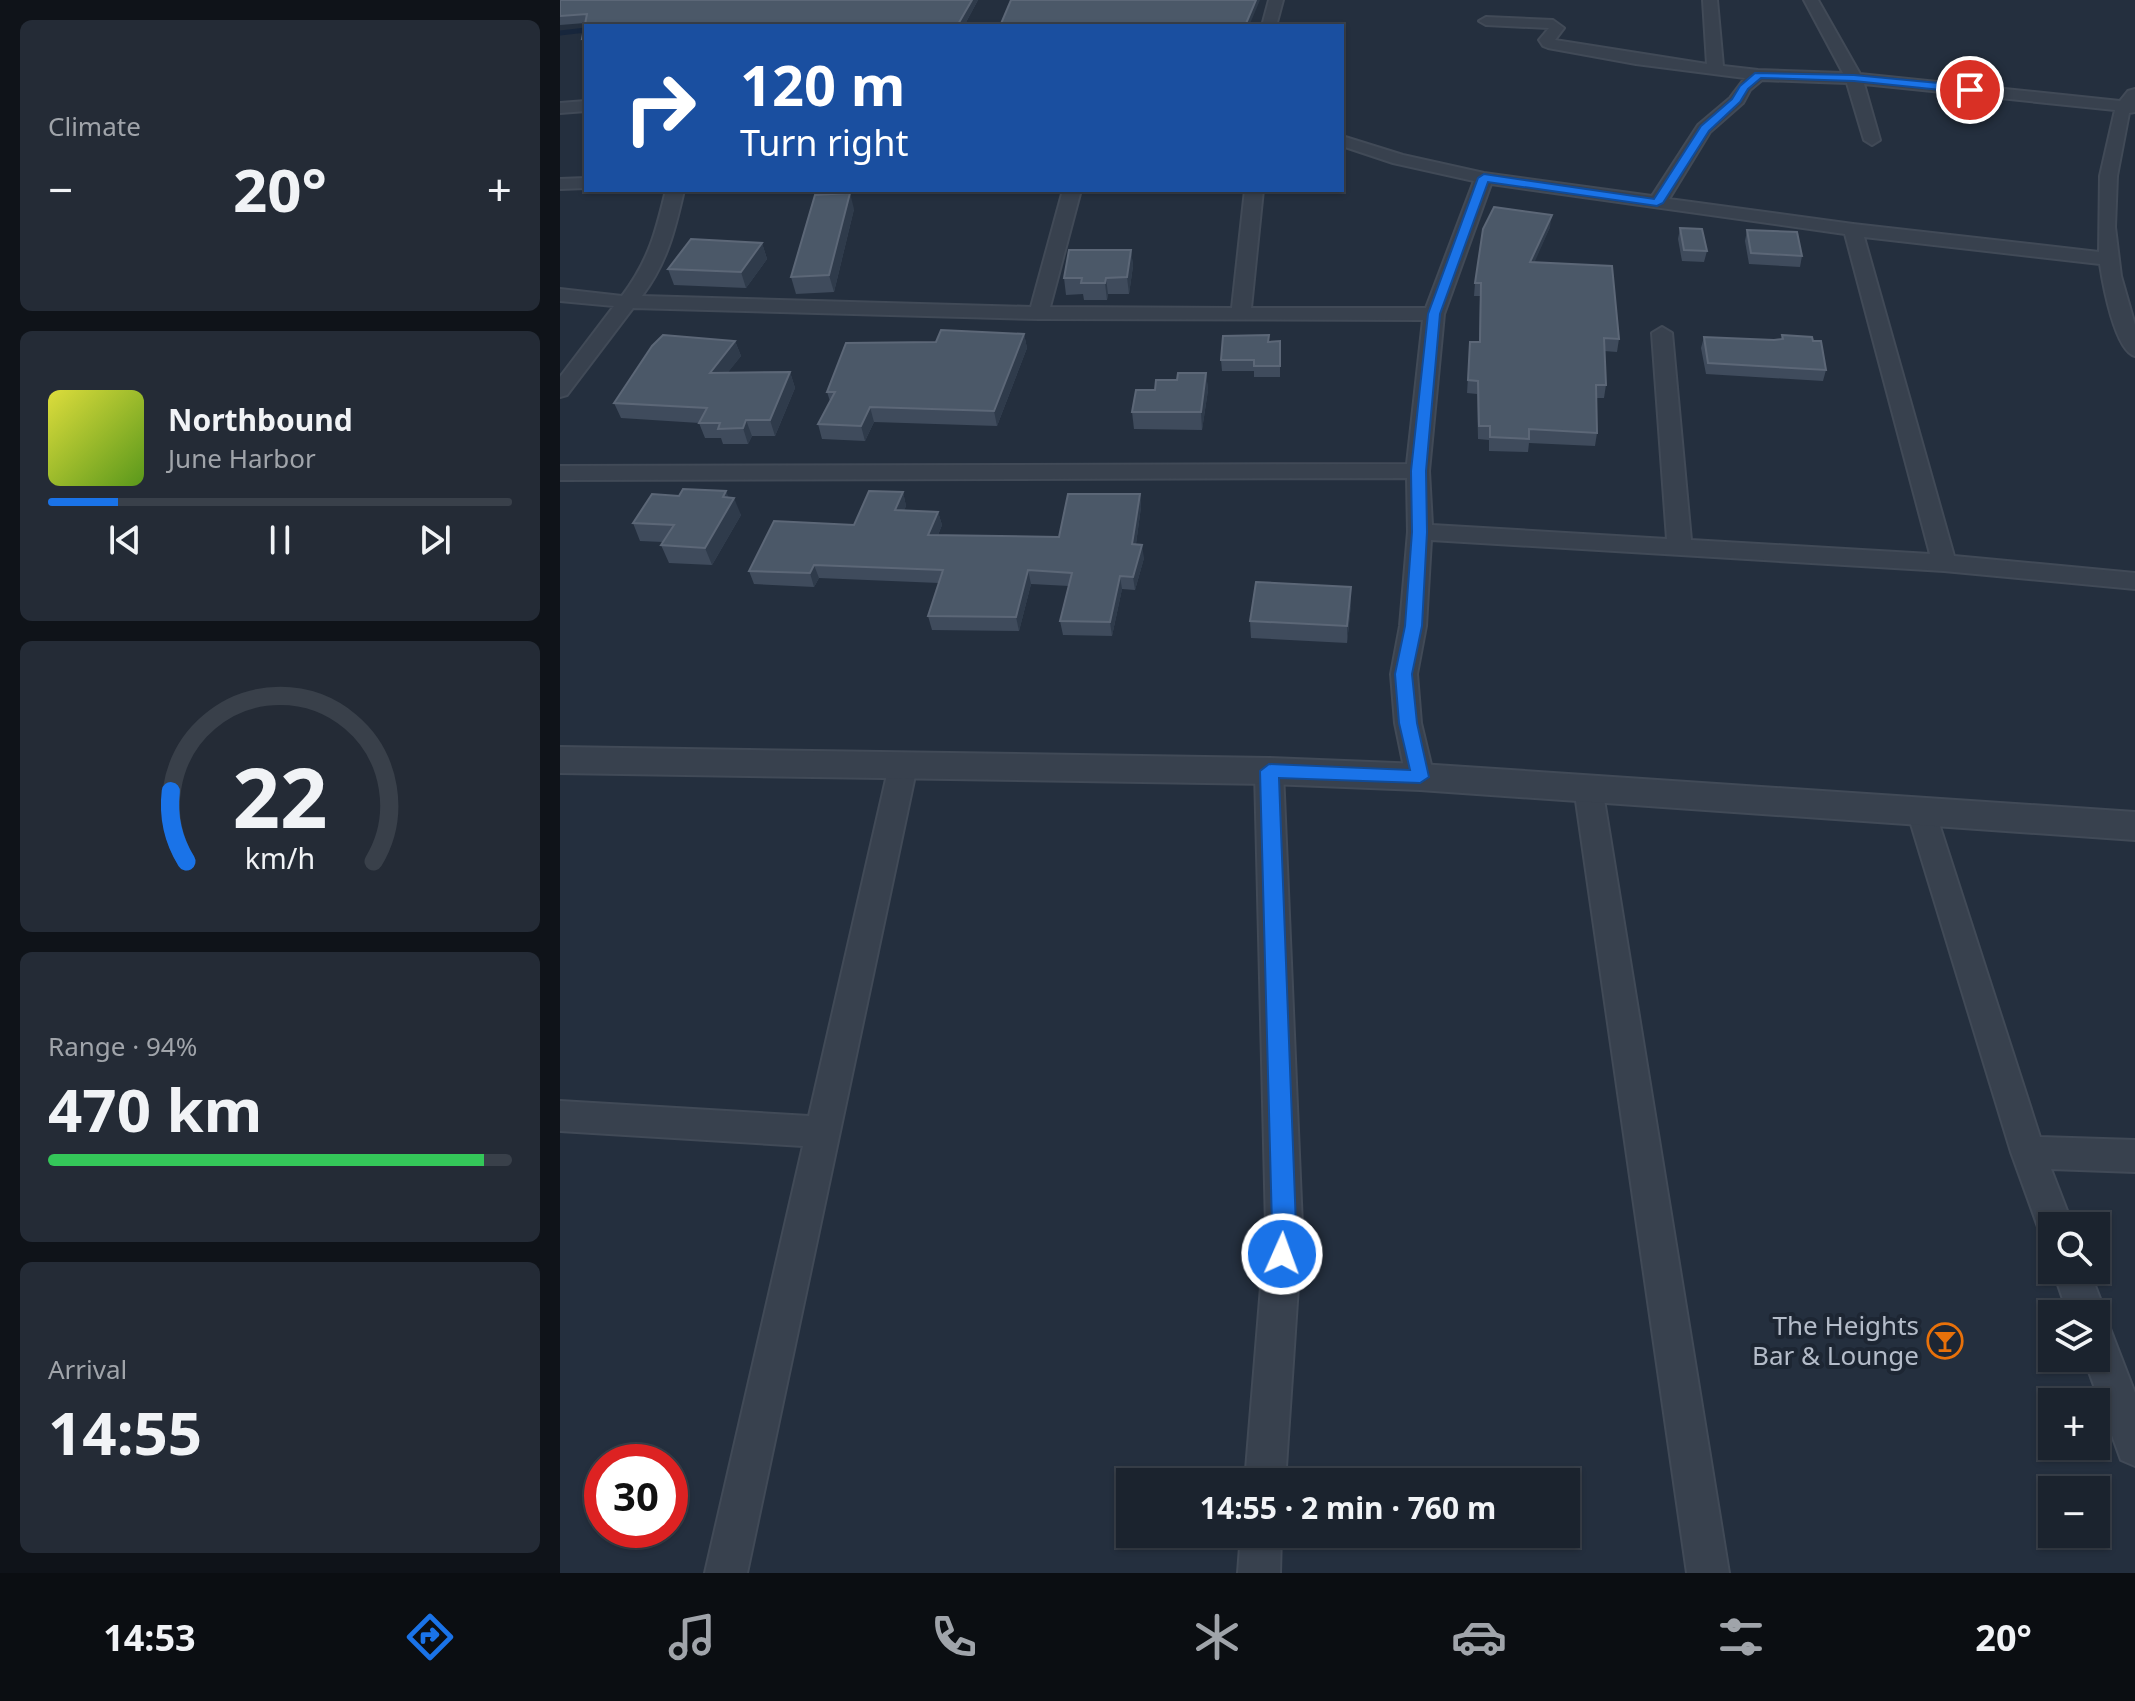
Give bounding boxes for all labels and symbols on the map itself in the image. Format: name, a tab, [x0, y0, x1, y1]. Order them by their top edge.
pin	[1936, 56, 2004, 124]
position arrow	[1240, 1212, 1324, 1296]
place label: The Heights Bar & Lounge	[1752, 1307, 1919, 1373]
bar icon: The Heights Bar & Lounge	[1926, 1322, 1964, 1360]
speed limit sign: 30	[584, 1444, 688, 1548]

